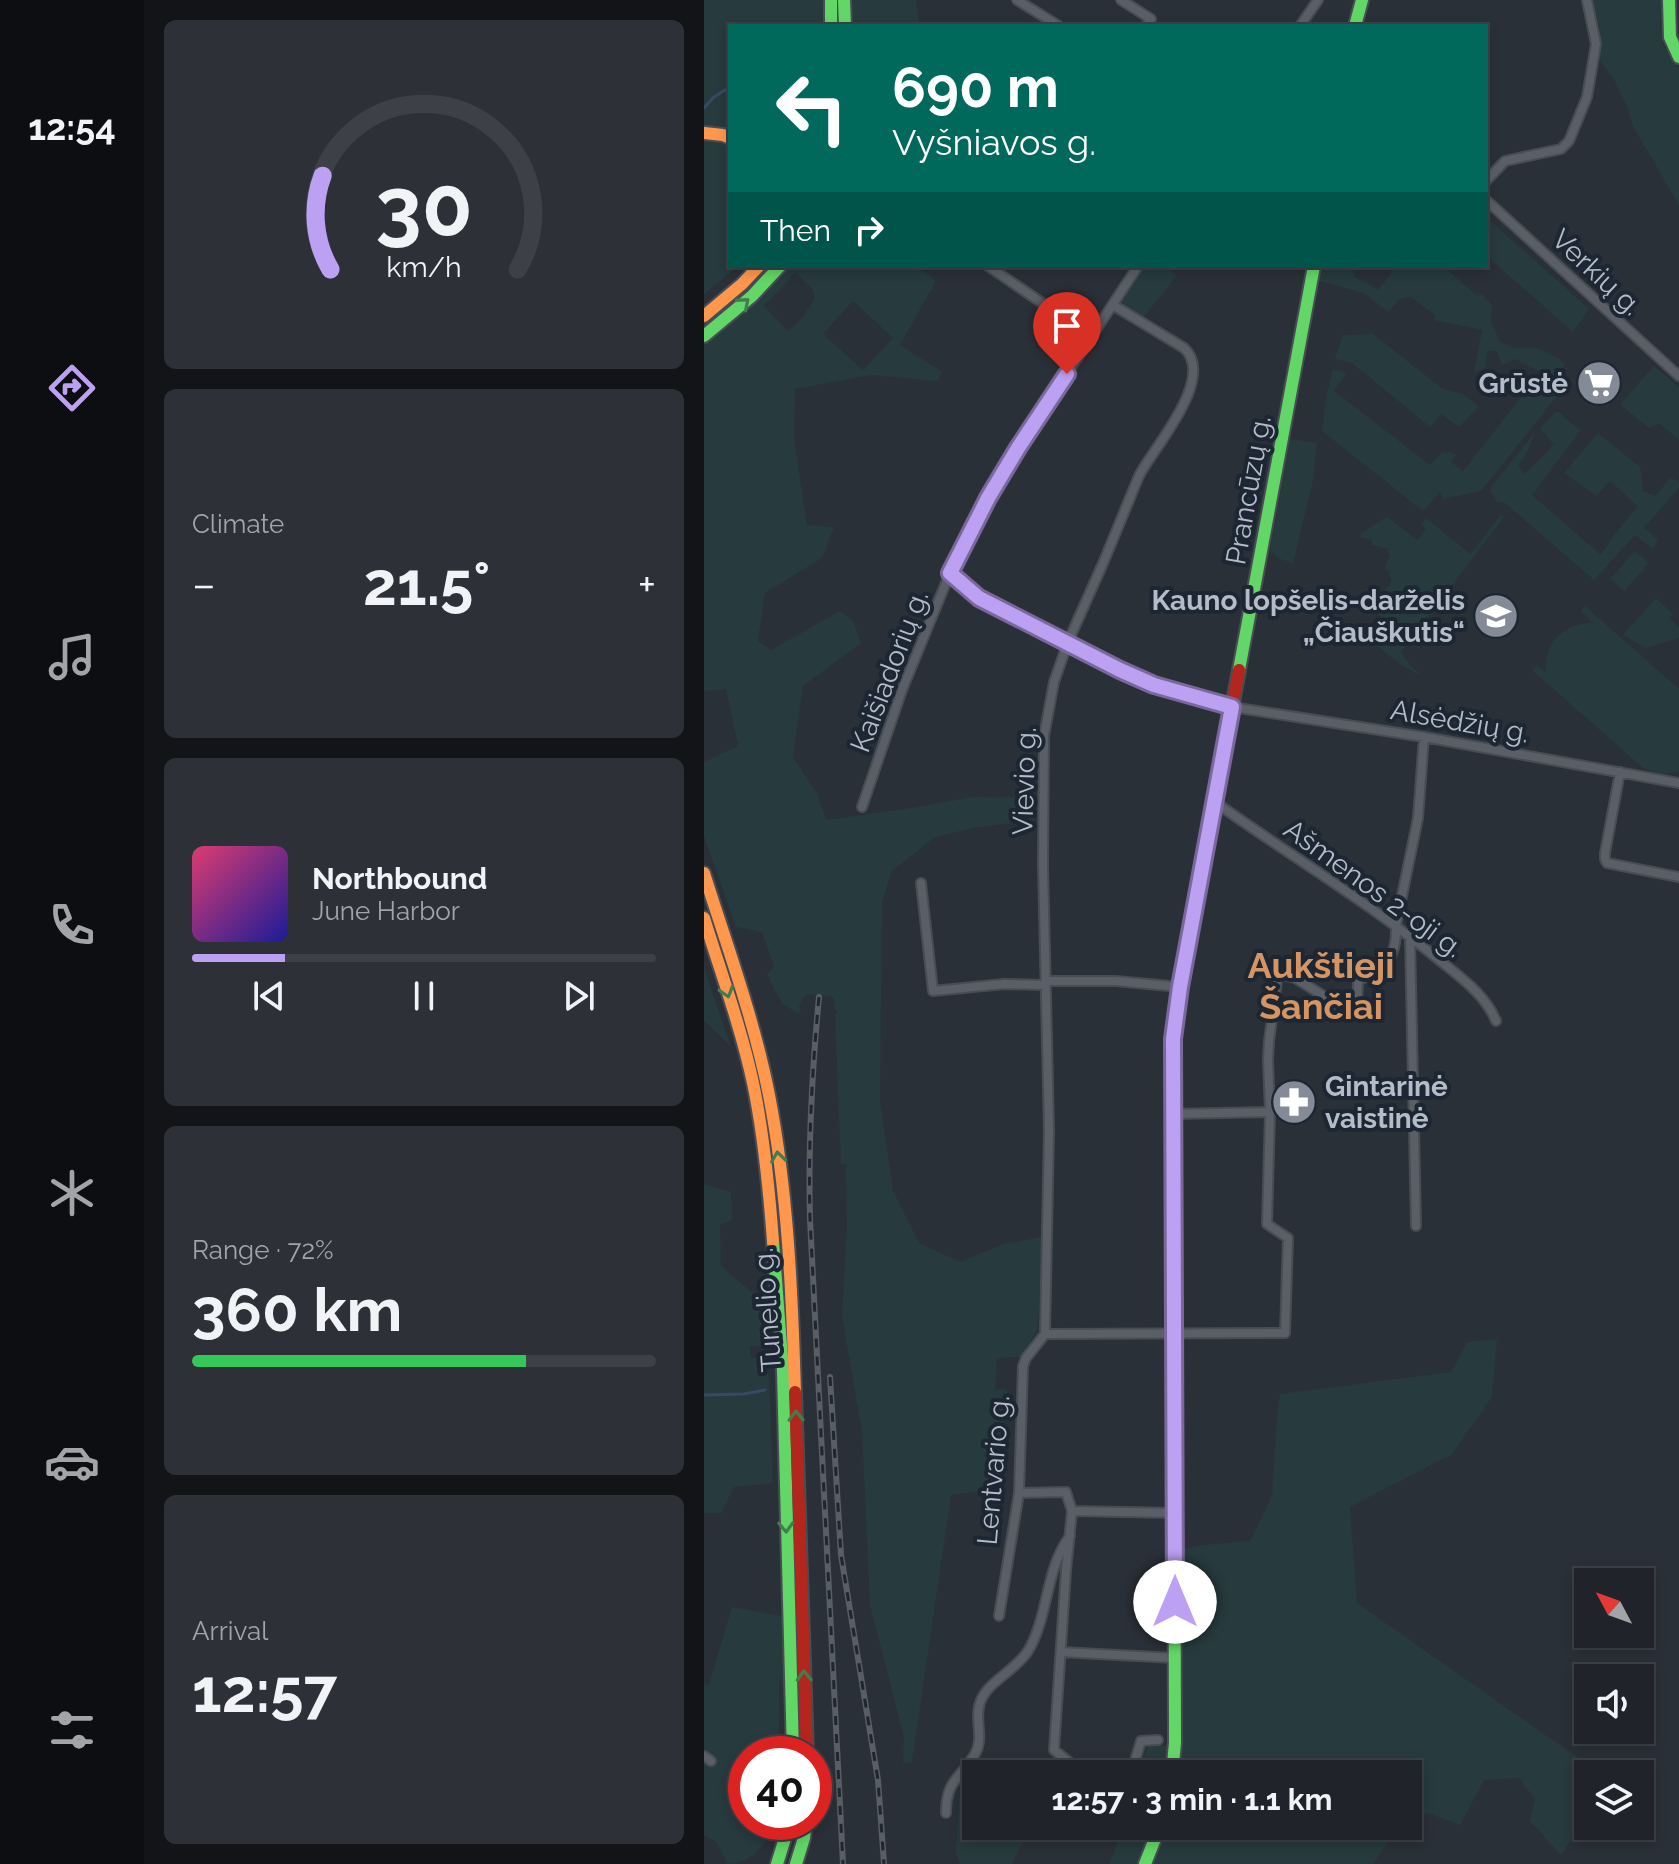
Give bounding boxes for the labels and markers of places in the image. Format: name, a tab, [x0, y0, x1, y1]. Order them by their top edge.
pin	[1033, 292, 1101, 374]
supermarket icon: Grūstė	[1575, 359, 1623, 407]
place label: Grūstė	[1478, 367, 1568, 400]
place label: Kauno lopšelis-darželis „Čiauškutis“	[1151, 584, 1465, 649]
school or university icon: Kauno lopšelis-darželis „Čiauškutis“	[1472, 592, 1520, 640]
place label: Gintarinė vaistinė	[1325, 1070, 1448, 1135]
pharmacy icon: Gintarinė vaistinė	[1270, 1078, 1318, 1126]

